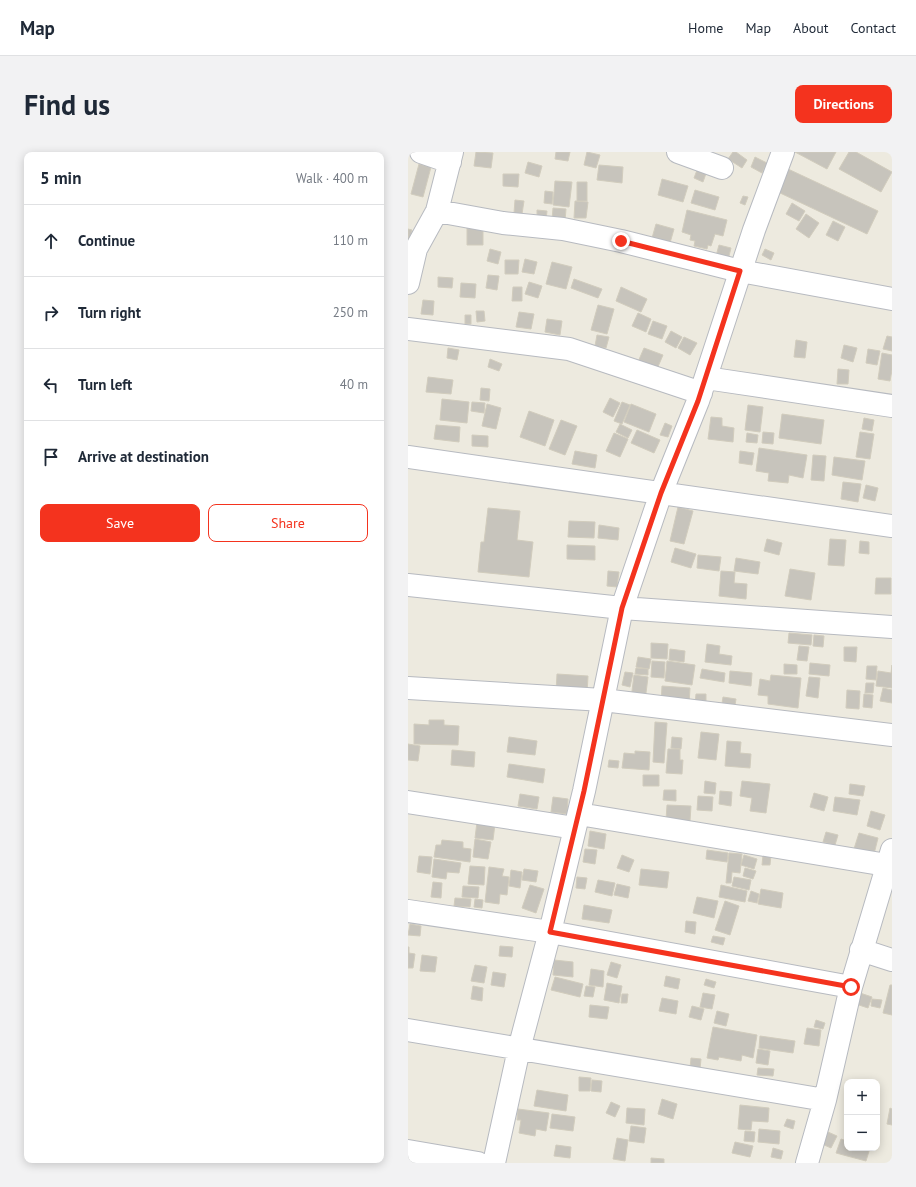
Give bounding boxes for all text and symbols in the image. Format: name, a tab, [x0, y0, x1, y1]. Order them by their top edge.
text: Map	[20, 16, 55, 40]
text: Home	[688, 19, 723, 37]
text: Map	[745, 19, 771, 37]
text: About	[793, 19, 829, 37]
text: Contact	[851, 19, 896, 37]
button: Directions	[795, 85, 892, 123]
text: Find us	[24, 86, 110, 123]
text: 5 min	[40, 167, 81, 189]
text: Walk · 400 m	[296, 170, 368, 187]
icon: ahead	[40, 230, 62, 252]
text: Continue	[78, 231, 135, 250]
text: 110 m	[333, 232, 368, 249]
route end	[612, 232, 630, 250]
icon: right	[40, 302, 62, 324]
text: Turn right	[78, 303, 141, 322]
text: 250 m	[333, 304, 368, 321]
icon: left	[40, 374, 62, 396]
text: Turn left	[78, 375, 132, 394]
text: 40 m	[340, 376, 368, 393]
icon: arrive	[40, 446, 62, 468]
text: Arrive at destination	[78, 447, 209, 466]
button: Save	[40, 504, 200, 542]
button: Share	[208, 504, 368, 542]
route start	[842, 978, 860, 996]
map controls	[844, 1079, 880, 1151]
button: +	[844, 1079, 880, 1115]
button: −	[844, 1115, 880, 1151]

